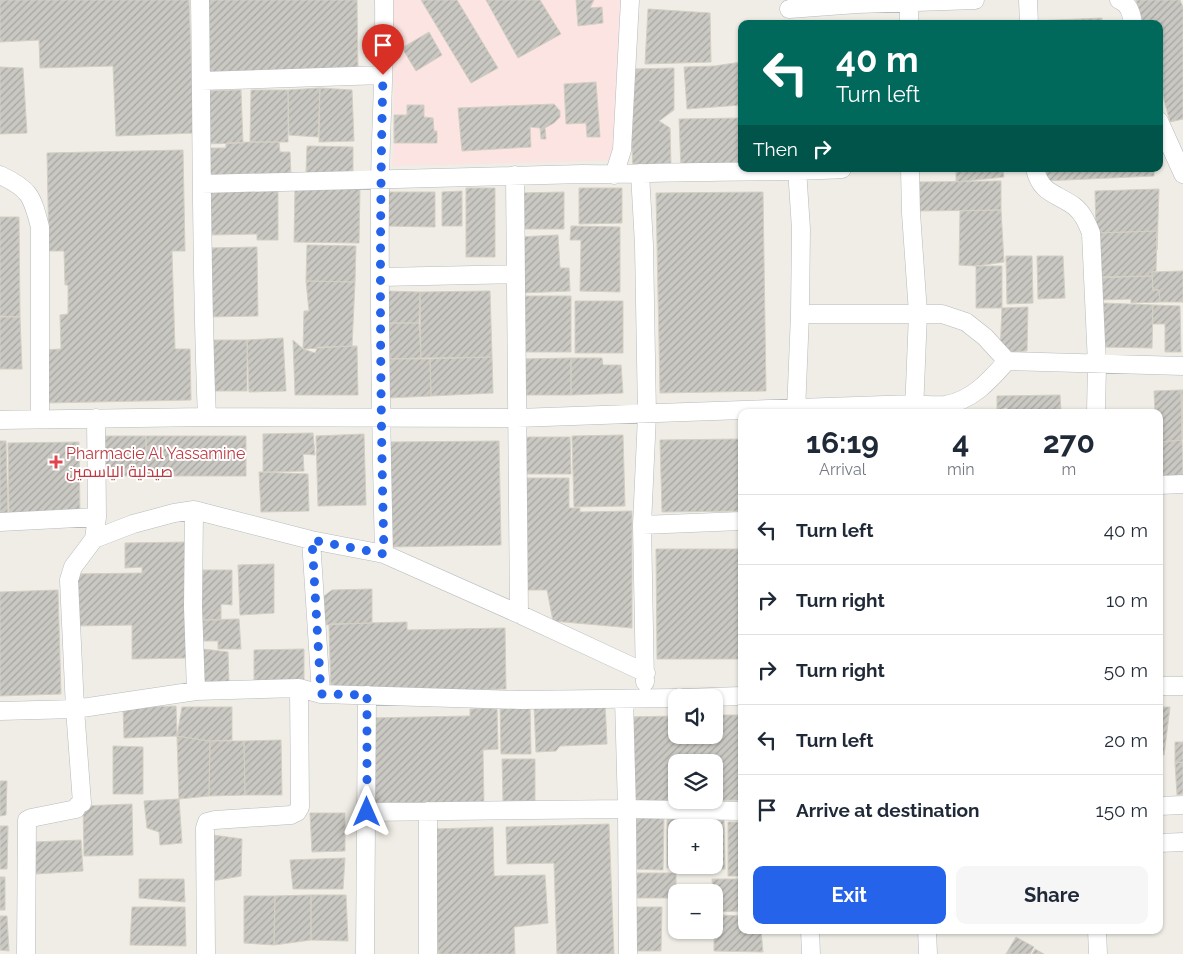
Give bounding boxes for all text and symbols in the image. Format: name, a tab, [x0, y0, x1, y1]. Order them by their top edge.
pin	[362, 24, 404, 75]
icon: arrive	[369, 31, 397, 59]
text: 40 m	[836, 39, 918, 80]
icon: left	[753, 40, 818, 105]
text: Turn left	[836, 81, 920, 107]
icon: right	[808, 135, 836, 163]
text: Then	[753, 138, 798, 160]
text: 16:19	[806, 425, 879, 460]
text: 4	[952, 425, 969, 460]
text: 270	[1043, 425, 1095, 460]
place label: Pharmacie Al Yassamine صيدلية الياسمين	[66, 444, 245, 482]
marker: Pharmacie Al Yassamine صيدلية الياسمين	[50, 456, 62, 468]
text: Arrival	[819, 460, 866, 479]
text: min	[947, 460, 975, 479]
text: m	[1061, 460, 1076, 479]
icon: left	[753, 516, 781, 544]
text: Turn left	[796, 519, 873, 541]
text: 40 m	[1104, 519, 1148, 541]
icon: right	[753, 586, 781, 614]
text: Turn right	[796, 589, 885, 611]
text: 10 m	[1106, 589, 1148, 611]
icon: right	[753, 656, 781, 684]
text: Turn right	[796, 659, 885, 681]
text: 50 m	[1104, 659, 1148, 681]
map controls	[668, 689, 723, 939]
button: sound	[668, 689, 723, 744]
icon: left	[753, 726, 781, 754]
text: Turn left	[796, 729, 873, 751]
text: 20 m	[1104, 729, 1148, 751]
button: layers	[668, 754, 723, 809]
position arrow	[340, 785, 392, 837]
icon: arrive	[753, 796, 781, 824]
text: Arrive at destination	[796, 799, 980, 821]
text: 150 m	[1096, 799, 1148, 821]
button: +	[668, 819, 723, 874]
button: Exit	[753, 866, 946, 924]
button: Share	[956, 866, 1148, 924]
button: −	[668, 884, 723, 939]

